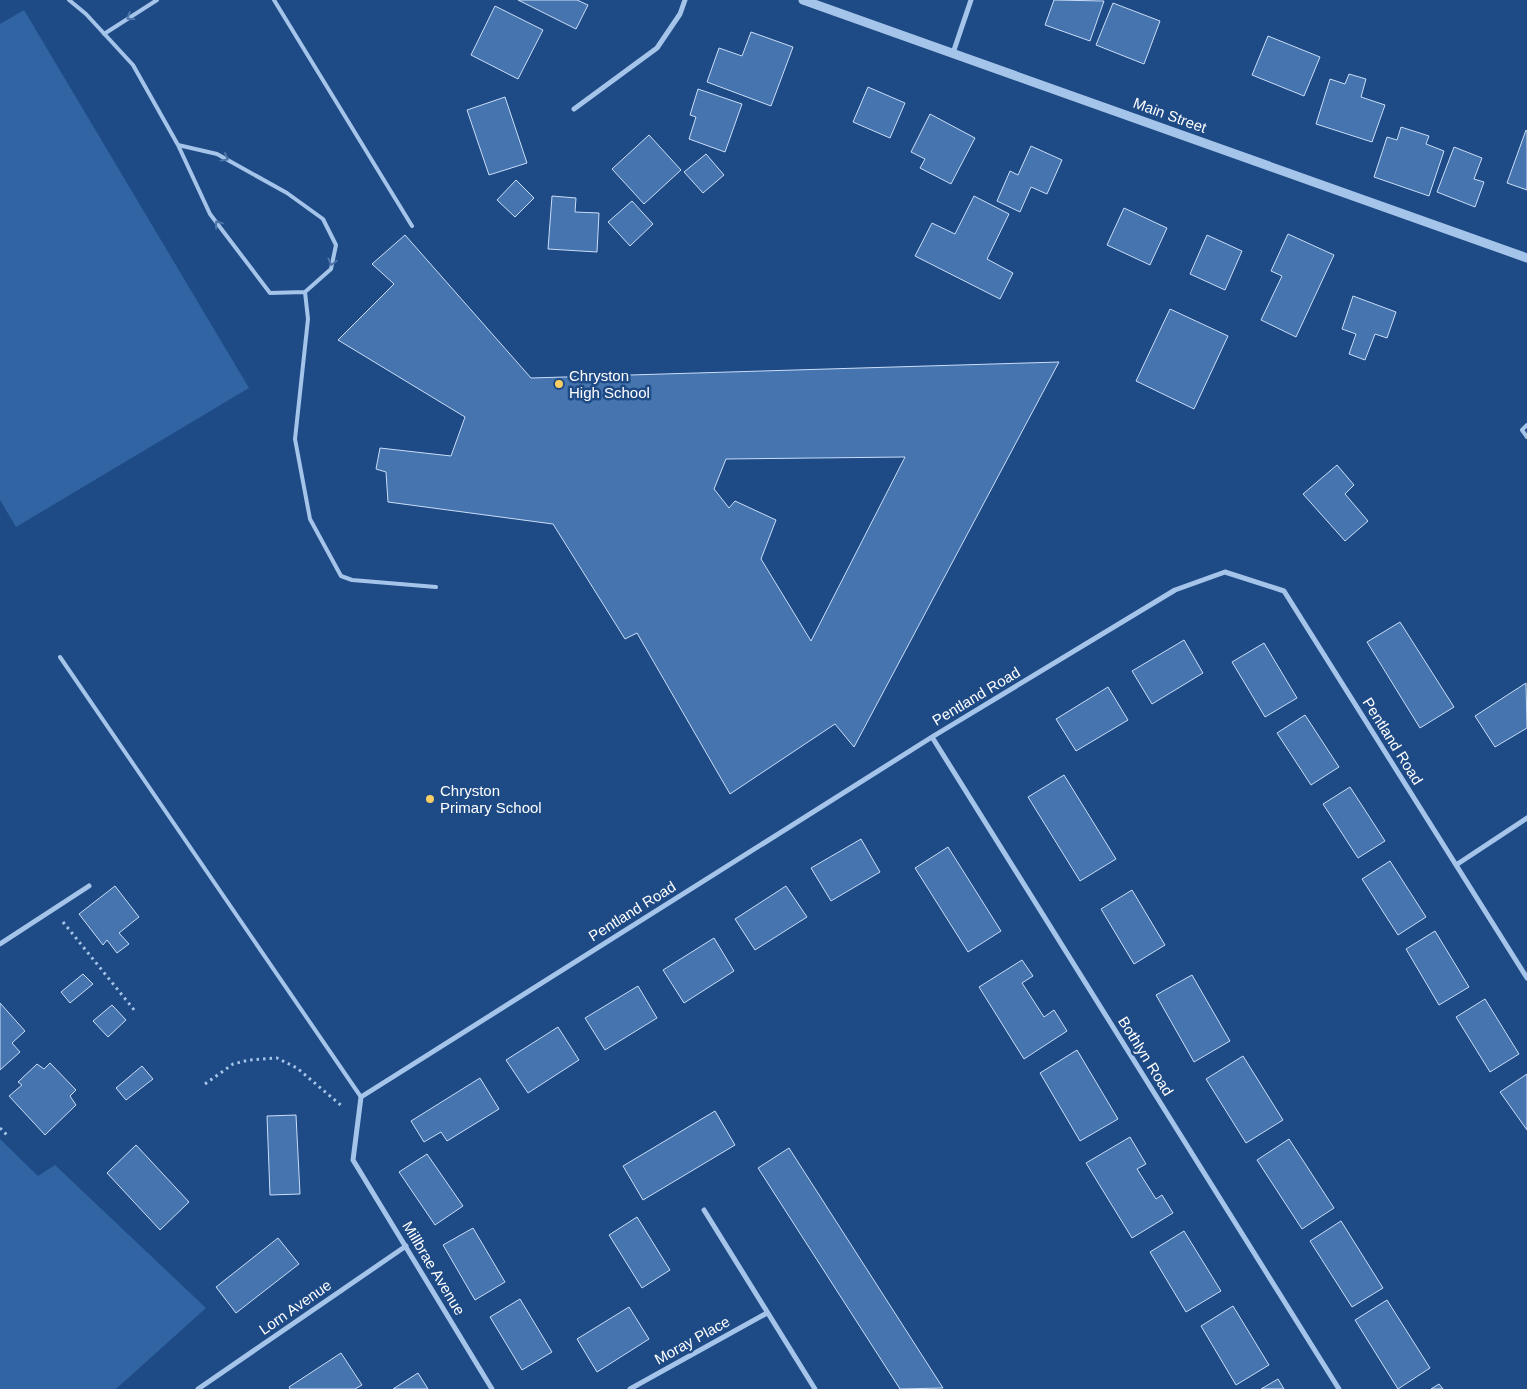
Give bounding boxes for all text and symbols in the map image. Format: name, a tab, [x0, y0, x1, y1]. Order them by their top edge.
one-way arrow	[127, 11, 136, 20]
street label: Main Street	[1131, 94, 1210, 136]
one-way arrow	[219, 152, 228, 162]
one-way arrow	[215, 220, 224, 230]
one-way arrow	[327, 258, 338, 266]
place label: Chryston High School	[569, 367, 650, 401]
marker: Chryston High School	[553, 378, 565, 390]
street label: Pentland Road	[929, 663, 1023, 729]
street label: Pentland Road	[1359, 694, 1427, 788]
place label: Chryston Primary School	[440, 782, 542, 816]
marker: Chryston Primary School	[424, 793, 436, 805]
street label: Pentland Road	[585, 877, 679, 945]
street label: Bothlyn Road	[1115, 1013, 1177, 1099]
street label: Millbrae Avenue	[399, 1218, 469, 1318]
street label: Lorn Avenue	[256, 1276, 334, 1338]
street label: Moray Place	[651, 1312, 733, 1368]

